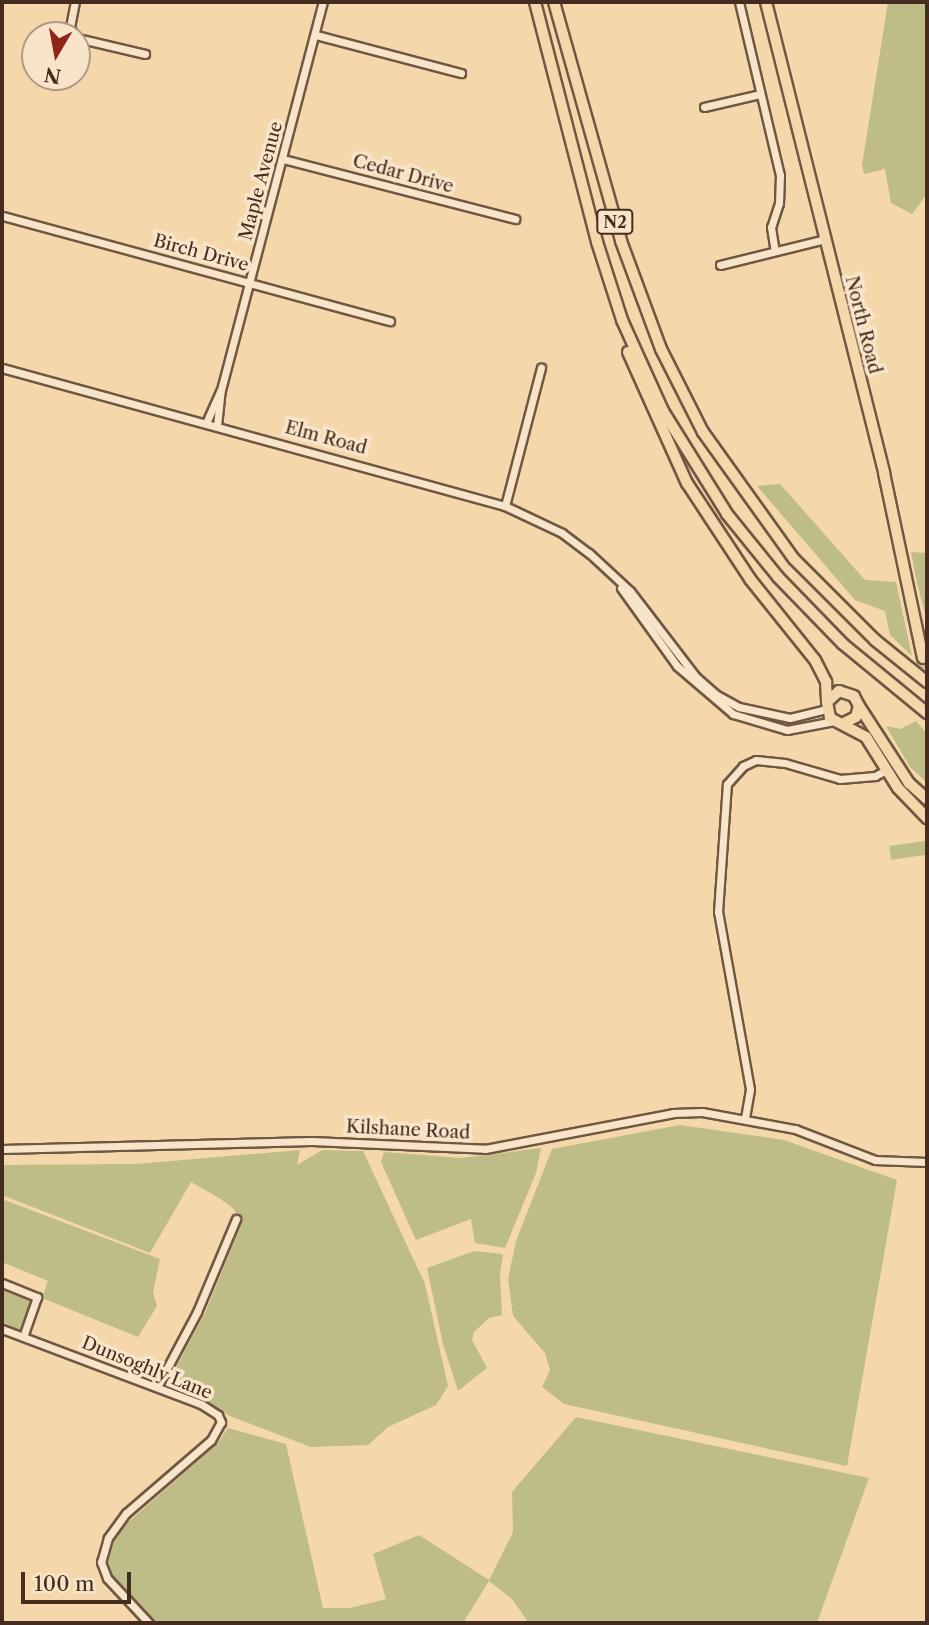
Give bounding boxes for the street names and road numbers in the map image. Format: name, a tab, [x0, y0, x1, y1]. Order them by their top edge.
street label: Maple Avenue	[235, 119, 287, 243]
street label: Cedar Drive	[350, 150, 456, 198]
road number: N2	[596, 210, 634, 234]
street label: Birch Drive	[151, 230, 251, 276]
street label: North Road	[840, 274, 886, 376]
street label: Elm Road	[283, 417, 369, 459]
street label: Kilshane Road	[345, 1116, 471, 1144]
street label: Dunsoghly Lane	[78, 1332, 216, 1404]

